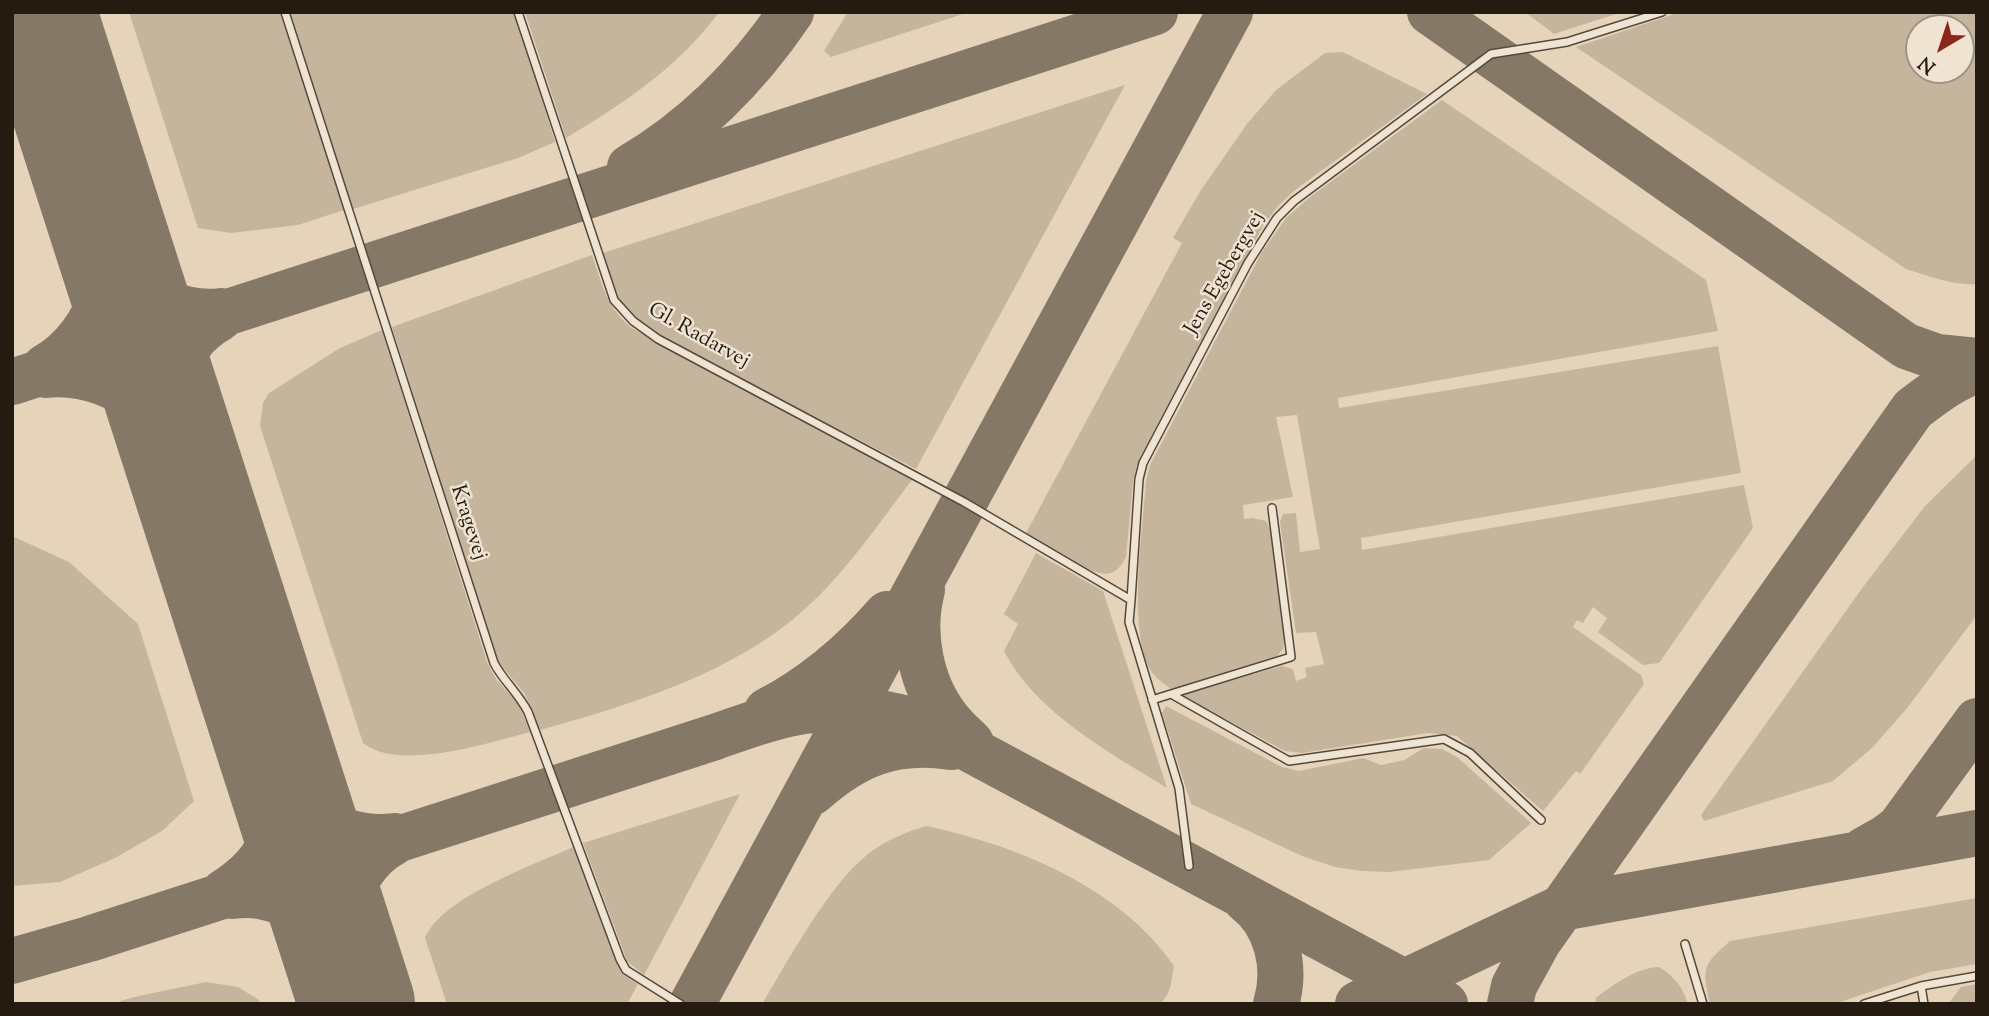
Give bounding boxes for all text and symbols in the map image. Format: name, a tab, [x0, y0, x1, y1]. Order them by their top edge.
north arrow	[1905, 14, 1975, 84]
text: N	[1913, 49, 1942, 79]
street label: Jens Egebergvej	[1180, 208, 1272, 340]
street label: Gl. Radarvej	[643, 299, 753, 375]
street label: Kragevej	[443, 482, 491, 564]

